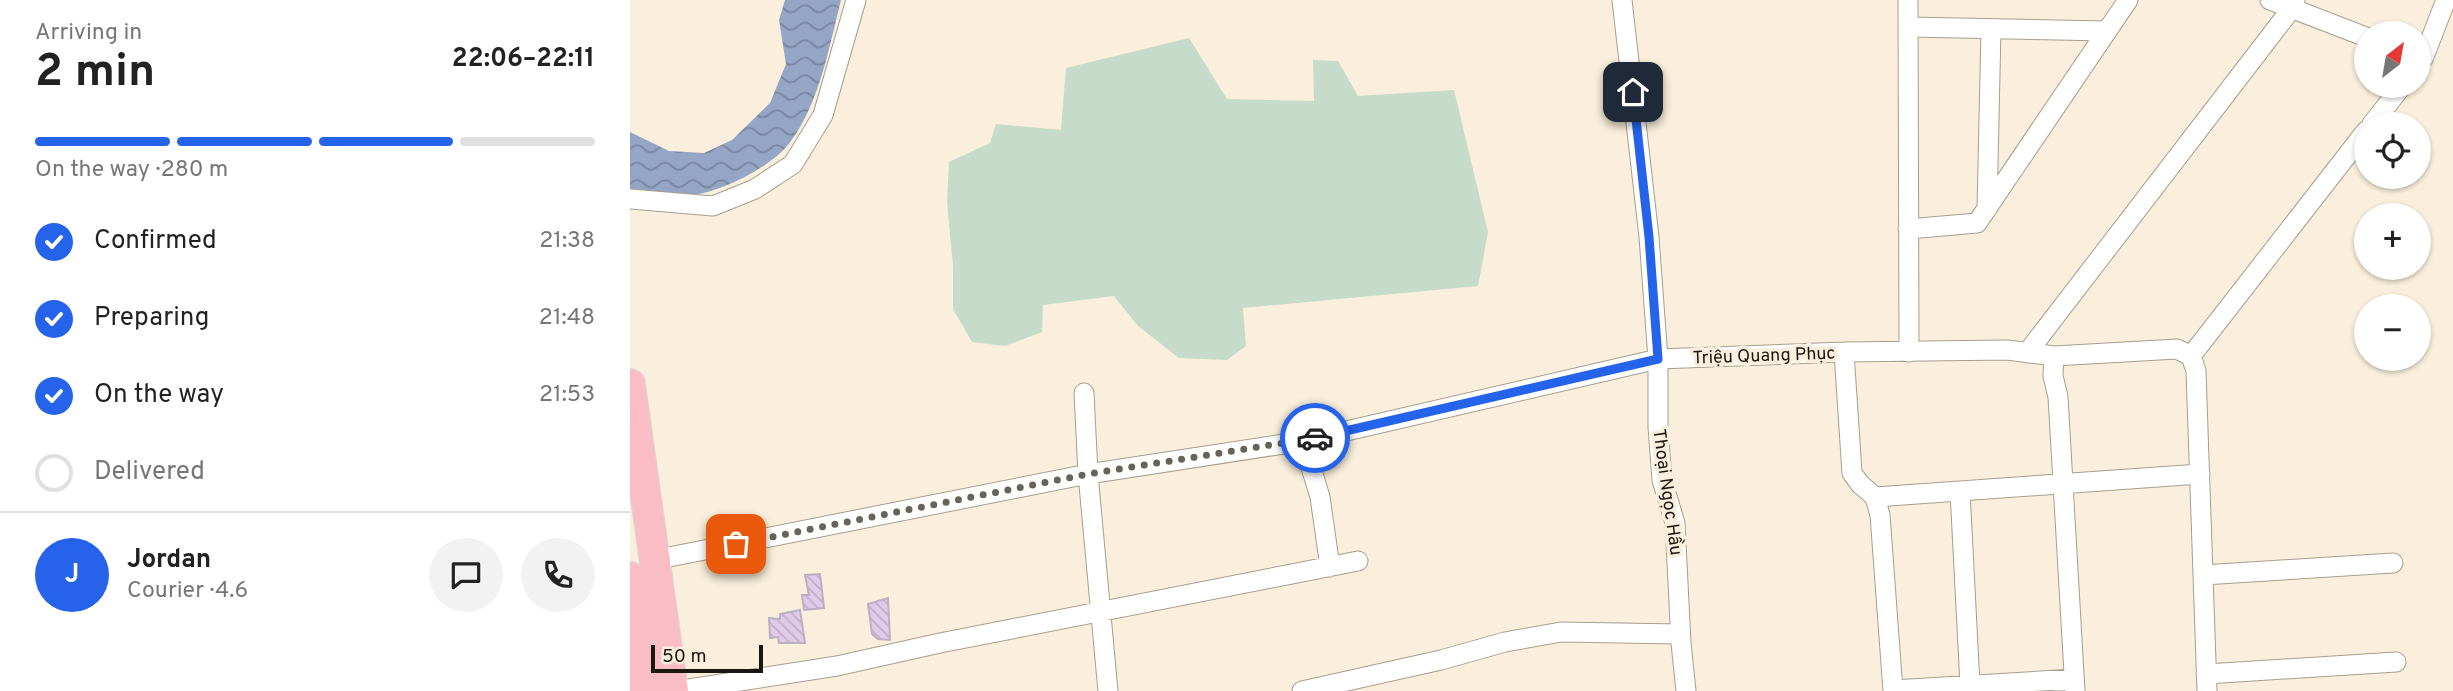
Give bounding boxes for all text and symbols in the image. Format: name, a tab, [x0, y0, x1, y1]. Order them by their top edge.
text: Arriving in	[35, 19, 142, 48]
north arrow	[2354, 21, 2431, 98]
map controls	[2354, 21, 2431, 371]
text: 22:06–22:11	[452, 43, 595, 76]
text: 2 min	[35, 44, 155, 103]
pin	[1603, 62, 1663, 122]
icon: home	[1614, 73, 1652, 111]
button: locate	[2354, 112, 2431, 189]
text: On the way · 280 m	[35, 156, 228, 185]
button: +	[2354, 203, 2431, 280]
icon: check	[35, 223, 73, 261]
text: Confirmed	[94, 225, 217, 258]
text: 21:38	[539, 227, 595, 256]
button: −	[2354, 294, 2431, 371]
icon: check	[35, 300, 73, 338]
text: Preparing	[94, 302, 209, 335]
text: 21:48	[539, 304, 595, 333]
street label: Triệu Quang Phục	[1692, 343, 1836, 370]
icon: check	[35, 377, 73, 415]
text: On the way	[94, 379, 224, 412]
text: 21:53	[539, 381, 595, 410]
courier	[1280, 403, 1350, 473]
icon: car	[1296, 419, 1334, 457]
street label: Thoại Ngọc Hầu	[1646, 427, 1688, 557]
text: Delivered	[94, 456, 205, 489]
pin	[706, 514, 766, 574]
icon: bag	[717, 525, 755, 563]
button: chat	[429, 538, 503, 612]
button: phone	[521, 538, 595, 612]
text: Jordan	[127, 544, 211, 577]
text: J	[65, 559, 79, 592]
text: Courier · 4.6	[127, 577, 248, 606]
scale bar	[651, 642, 763, 674]
text: 50 m	[662, 645, 707, 669]

